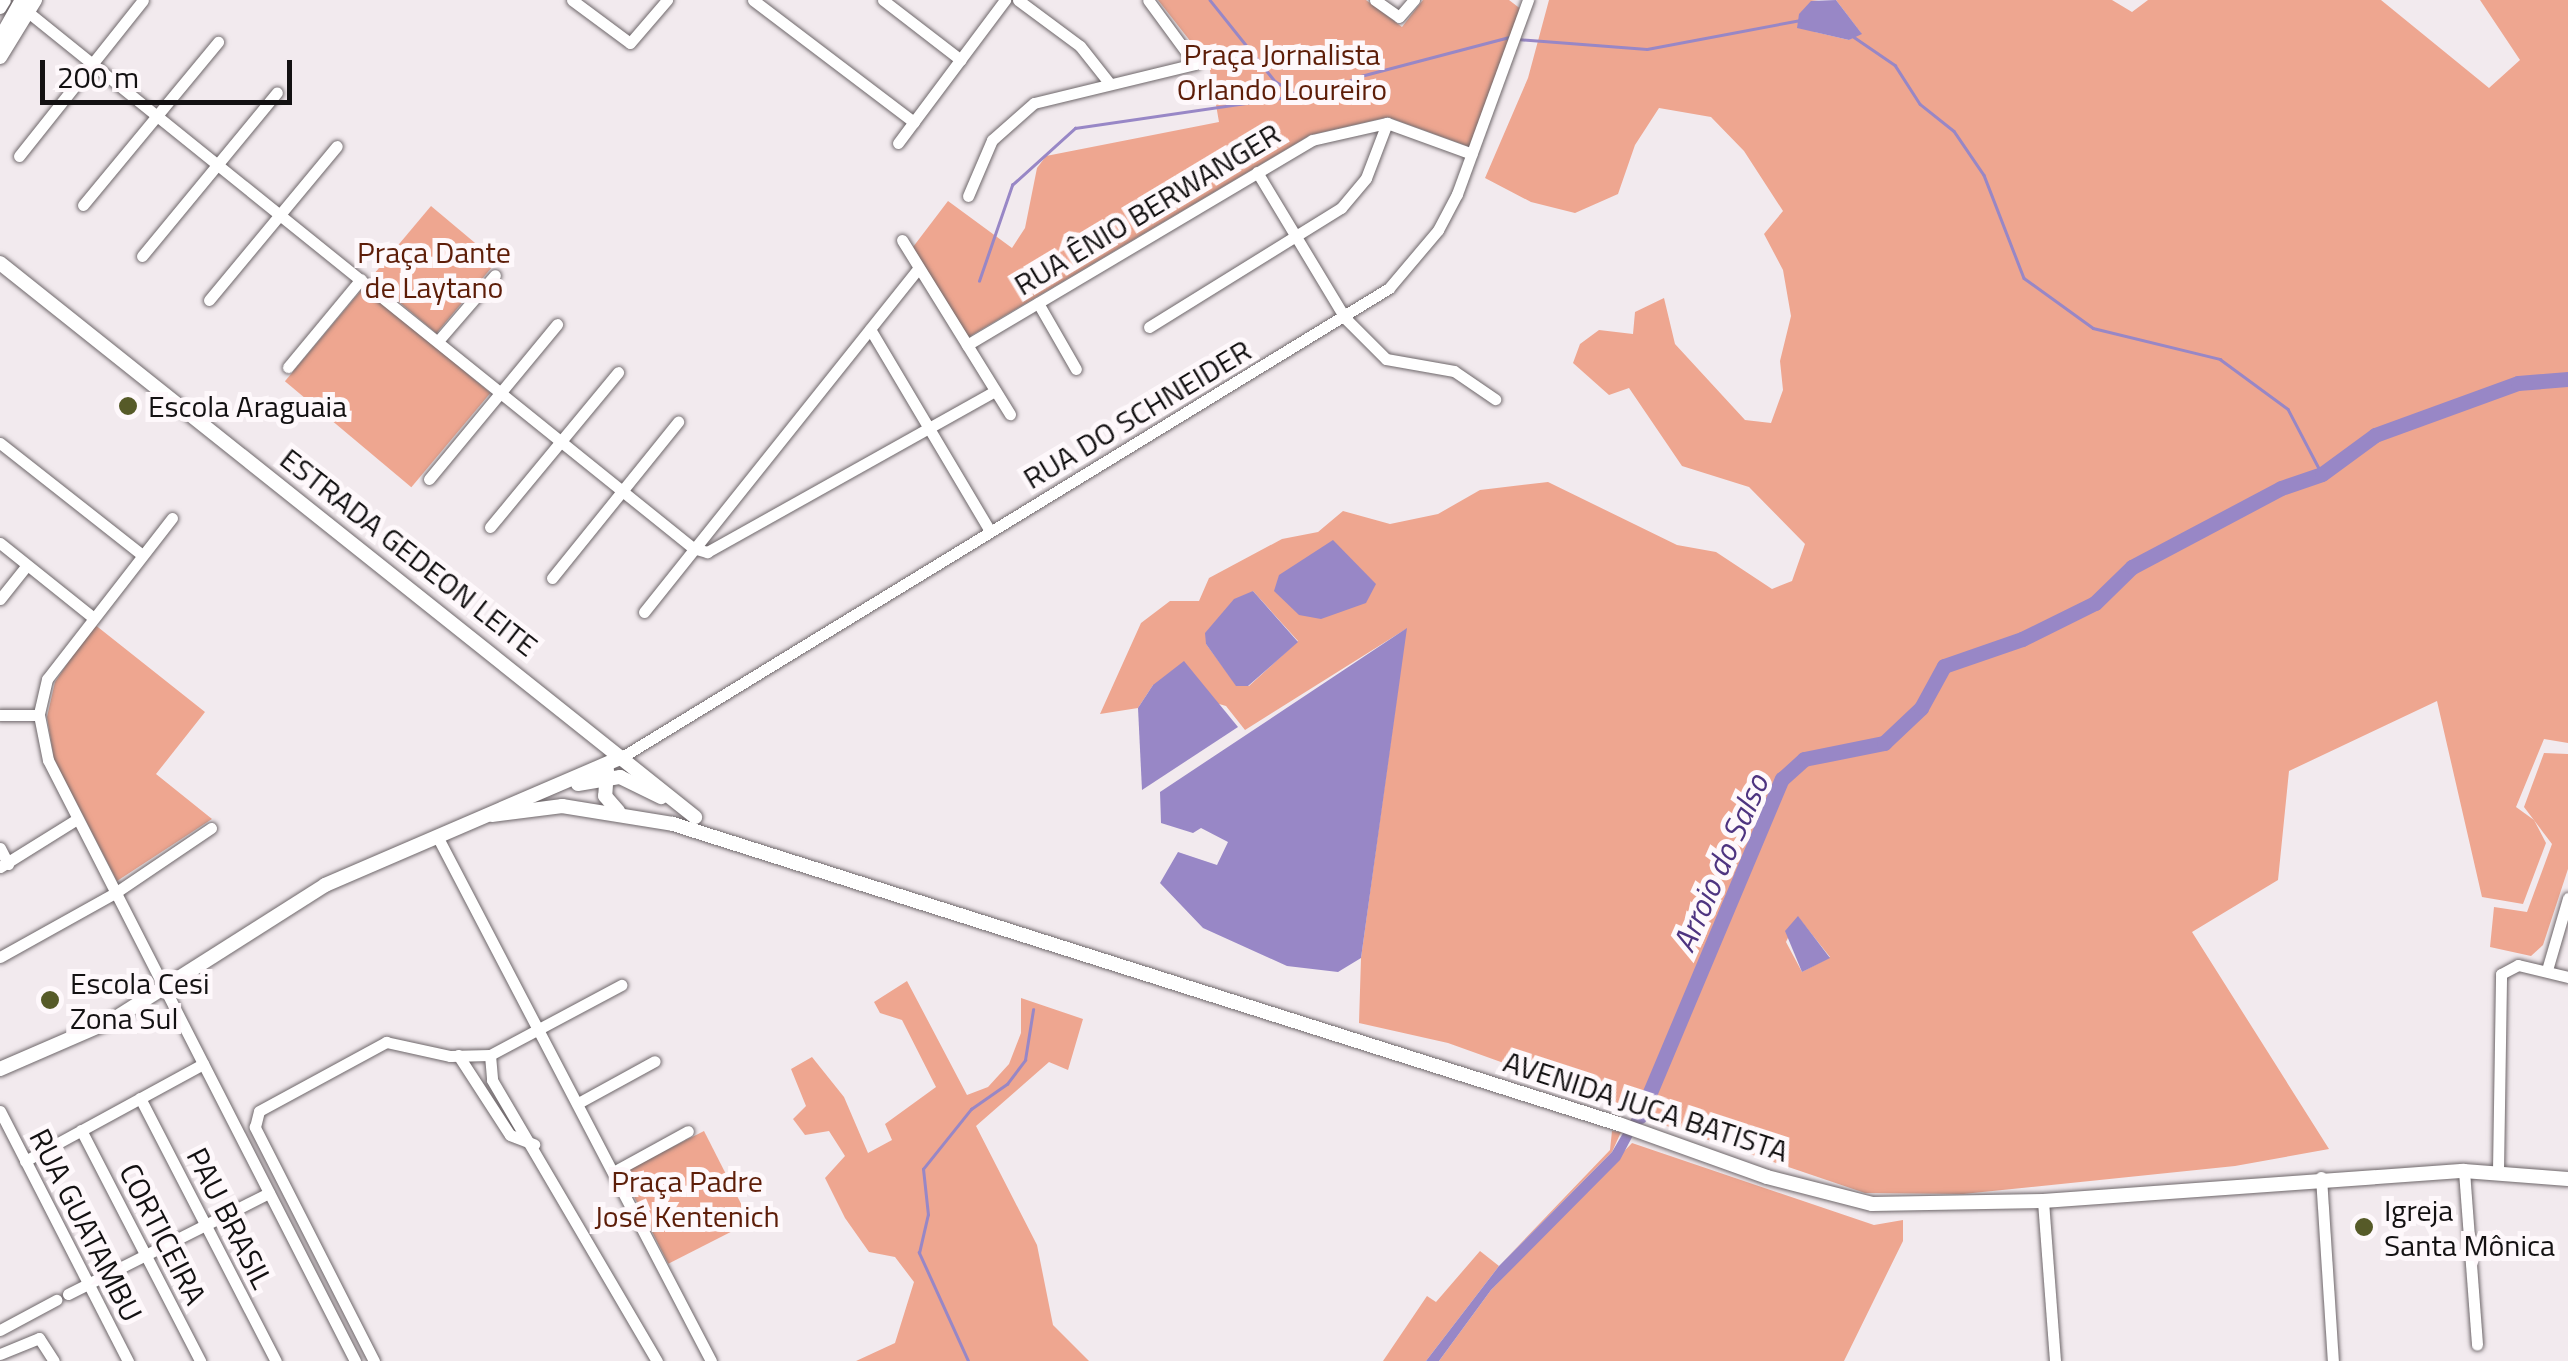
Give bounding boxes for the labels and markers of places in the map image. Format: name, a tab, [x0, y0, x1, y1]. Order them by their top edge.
place label: Escola Araguaia	[148, 388, 347, 424]
marker: Escola Araguaia	[117, 395, 139, 417]
place label: Escola Cesi Zona Sul	[70, 965, 210, 1036]
marker: Escola Cesi Zona Sul	[39, 989, 61, 1011]
place label: Igreja Santa Mônica	[2384, 1192, 2555, 1262]
marker: Igreja Santa Mônica	[2353, 1216, 2375, 1238]

